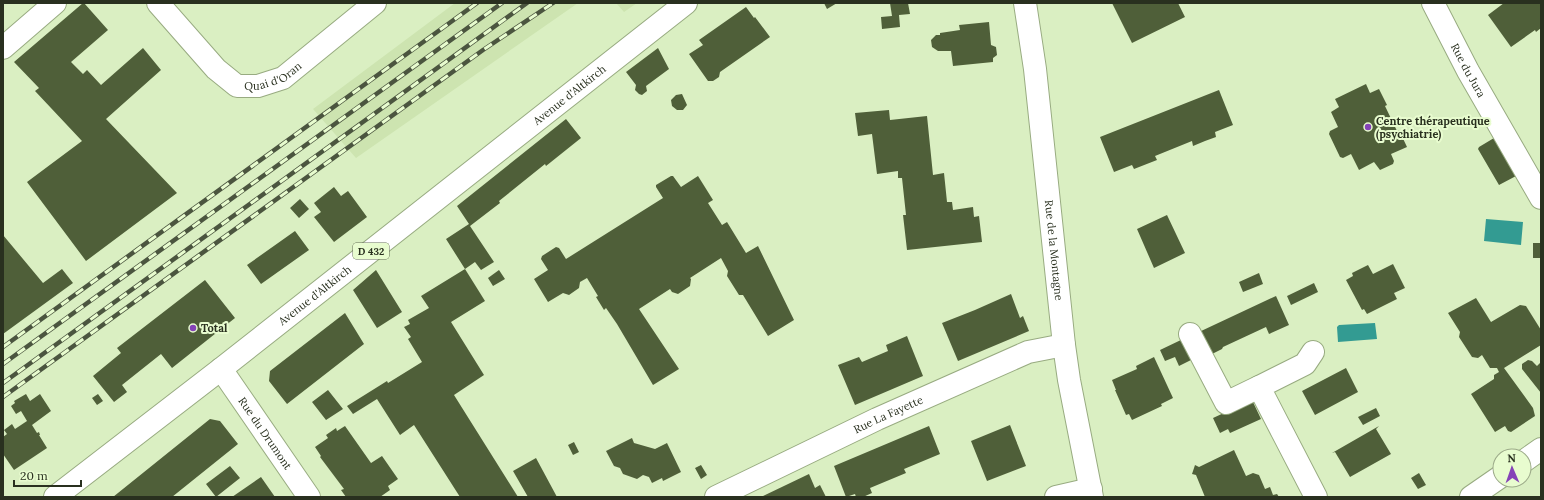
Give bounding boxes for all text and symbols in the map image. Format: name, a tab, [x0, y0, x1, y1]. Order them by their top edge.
street label: Rue du Jura	[1448, 41, 1489, 100]
street label: Quai d'Oran	[244, 59, 305, 93]
street label: Avenue d'Altkirch	[529, 62, 609, 128]
place label: Centre thérapeutique (psychiatrie)	[1376, 114, 1490, 142]
marker: Centre thérapeutique (psychiatrie)	[1363, 122, 1373, 132]
street label: Rue de la Montagne	[1042, 199, 1066, 301]
road number: D 432	[353, 243, 389, 259]
street label: Avenue d'Altkirch	[275, 262, 354, 329]
place label: Total	[201, 321, 228, 335]
marker: Total	[188, 323, 198, 333]
street label: Rue La Fayette	[851, 392, 925, 436]
street label: Rue du Drumont	[235, 394, 295, 473]
north arrow	[1492, 448, 1532, 488]
text: N	[1507, 451, 1517, 465]
scale bar	[14, 462, 81, 488]
text: 20 m	[20, 468, 48, 483]

